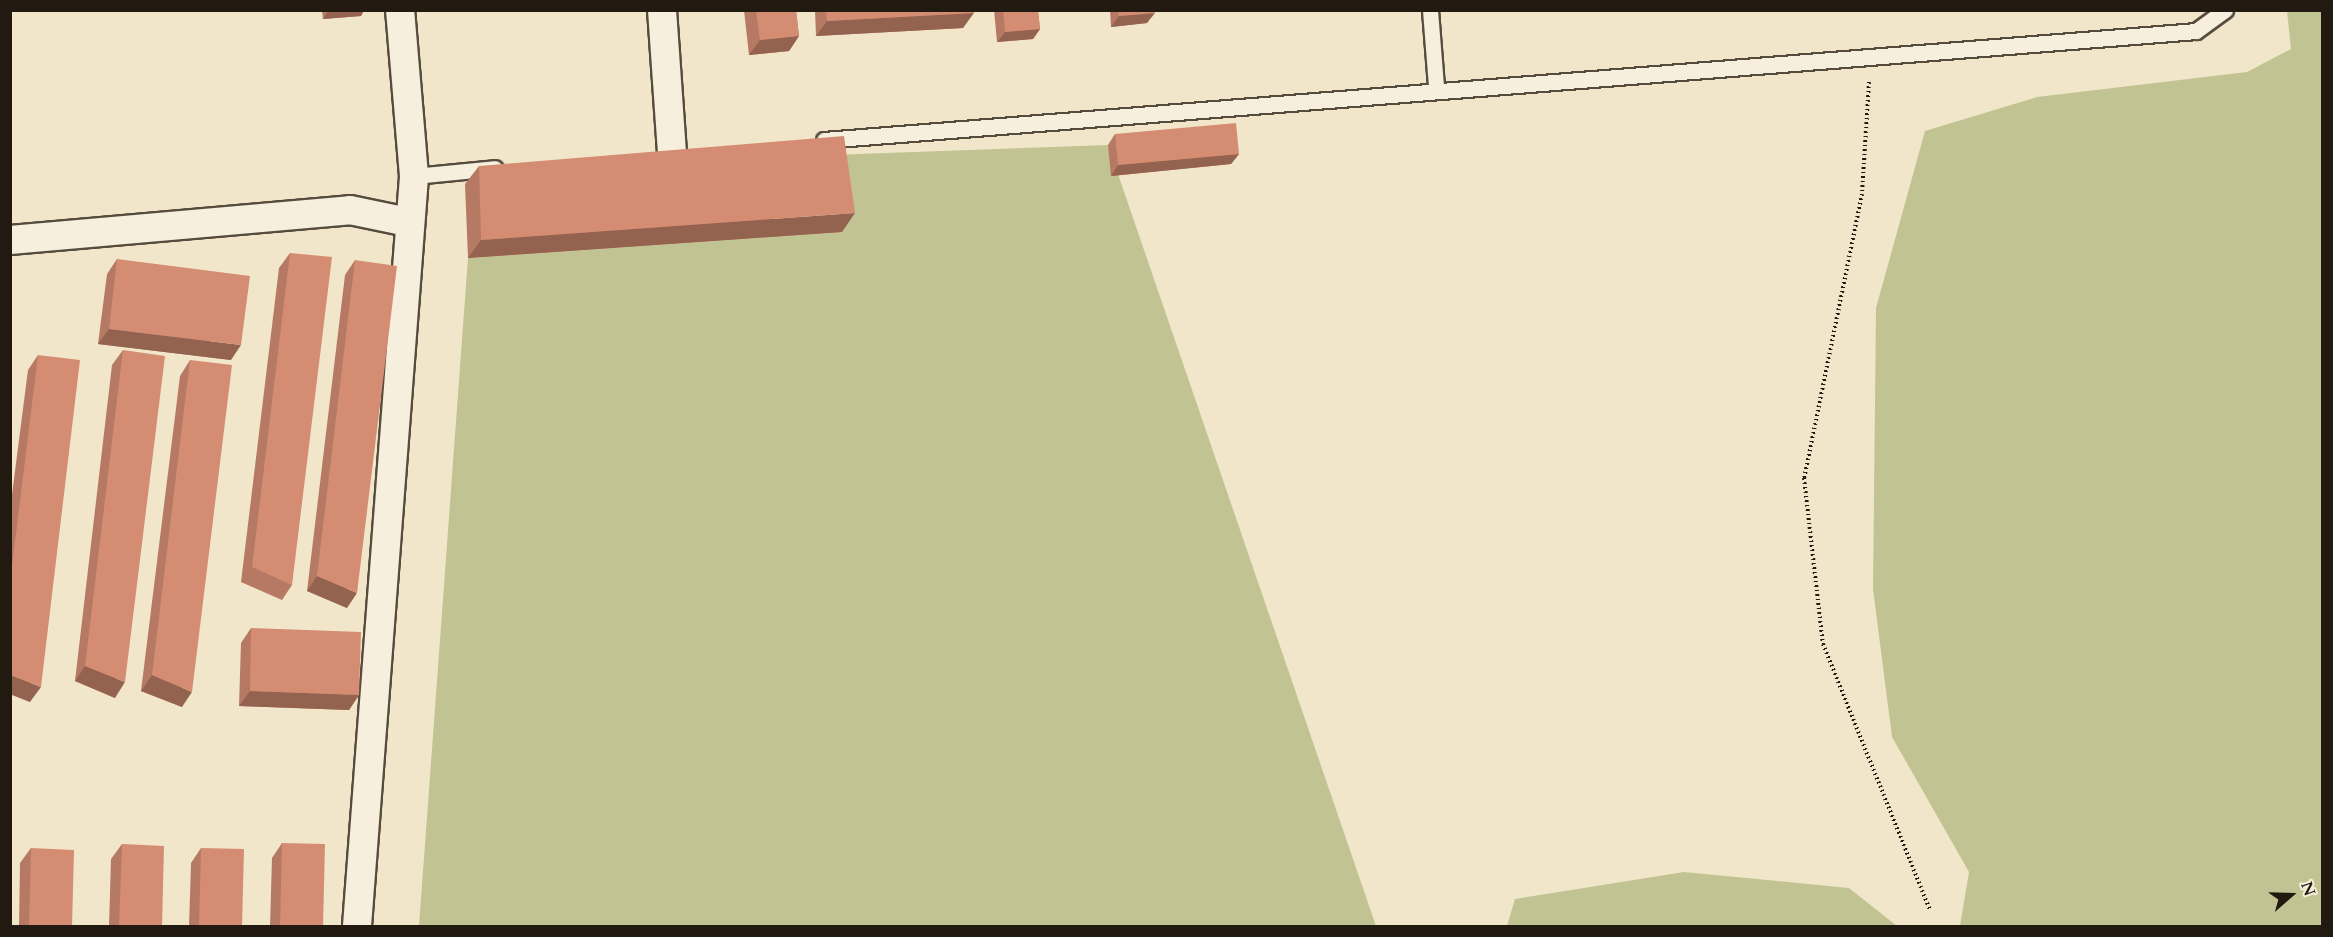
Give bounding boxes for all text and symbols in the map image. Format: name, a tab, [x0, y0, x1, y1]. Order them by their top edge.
north arrow	[2261, 865, 2321, 925]
text: N	[2295, 879, 2321, 899]

